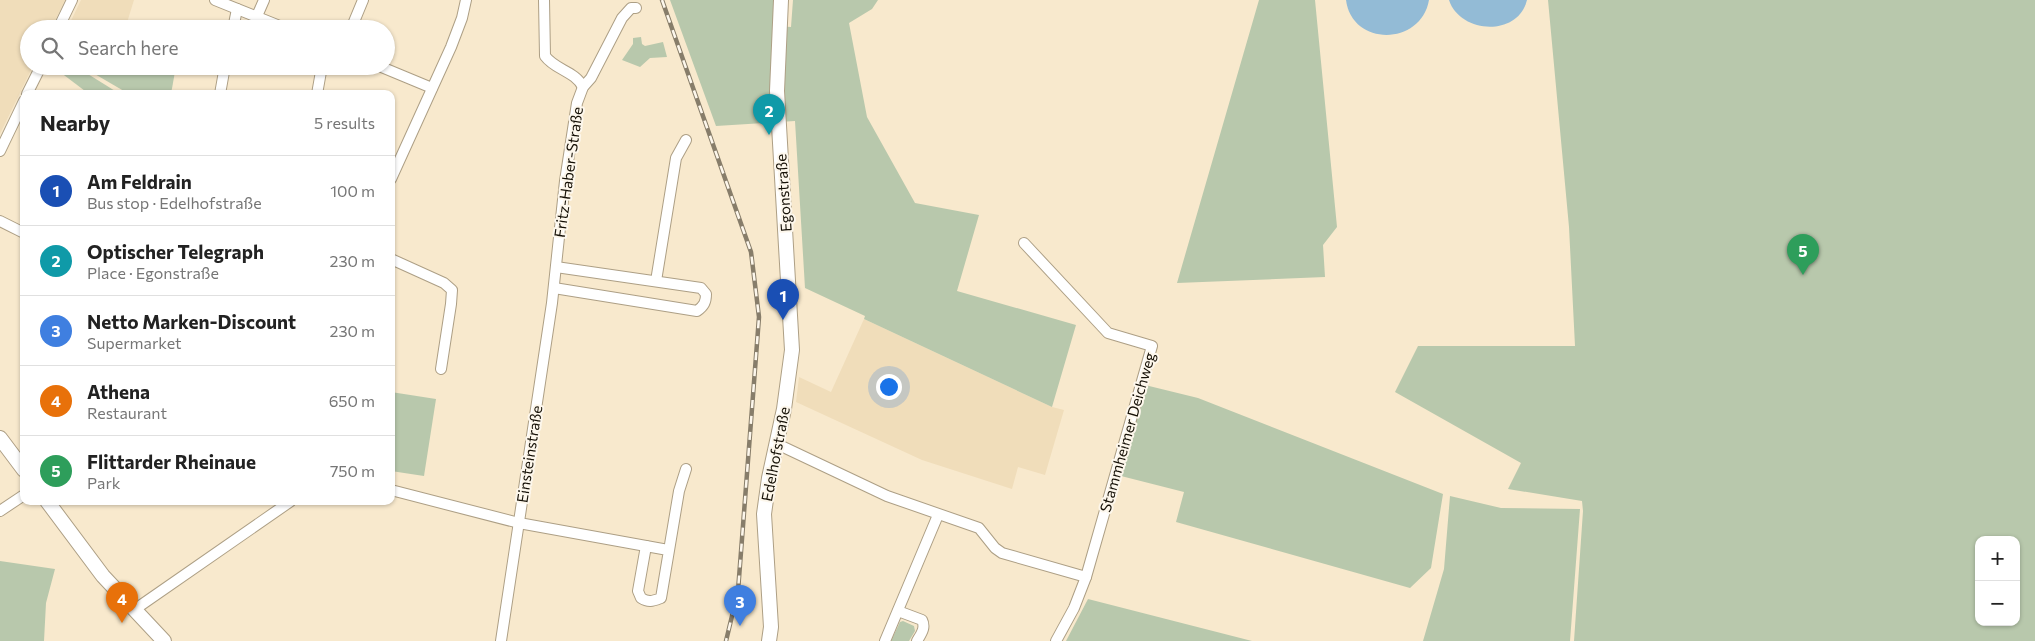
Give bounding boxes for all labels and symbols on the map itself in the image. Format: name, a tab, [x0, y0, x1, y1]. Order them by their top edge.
pin: 2	[753, 94, 785, 135]
street label: Fritz-Haber-Straße	[550, 105, 586, 239]
street label: Egonstraße	[771, 153, 795, 233]
pin: 5	[1787, 234, 1819, 275]
pin: 1	[767, 279, 799, 320]
street label: Stammheimer Deichweg	[1096, 350, 1158, 514]
your location	[876, 374, 902, 400]
street label: Einsteinstraße	[512, 404, 546, 504]
street label: Edelhofstraße	[757, 405, 793, 503]
pin: 4	[106, 582, 138, 623]
pin: 3	[724, 585, 756, 626]

